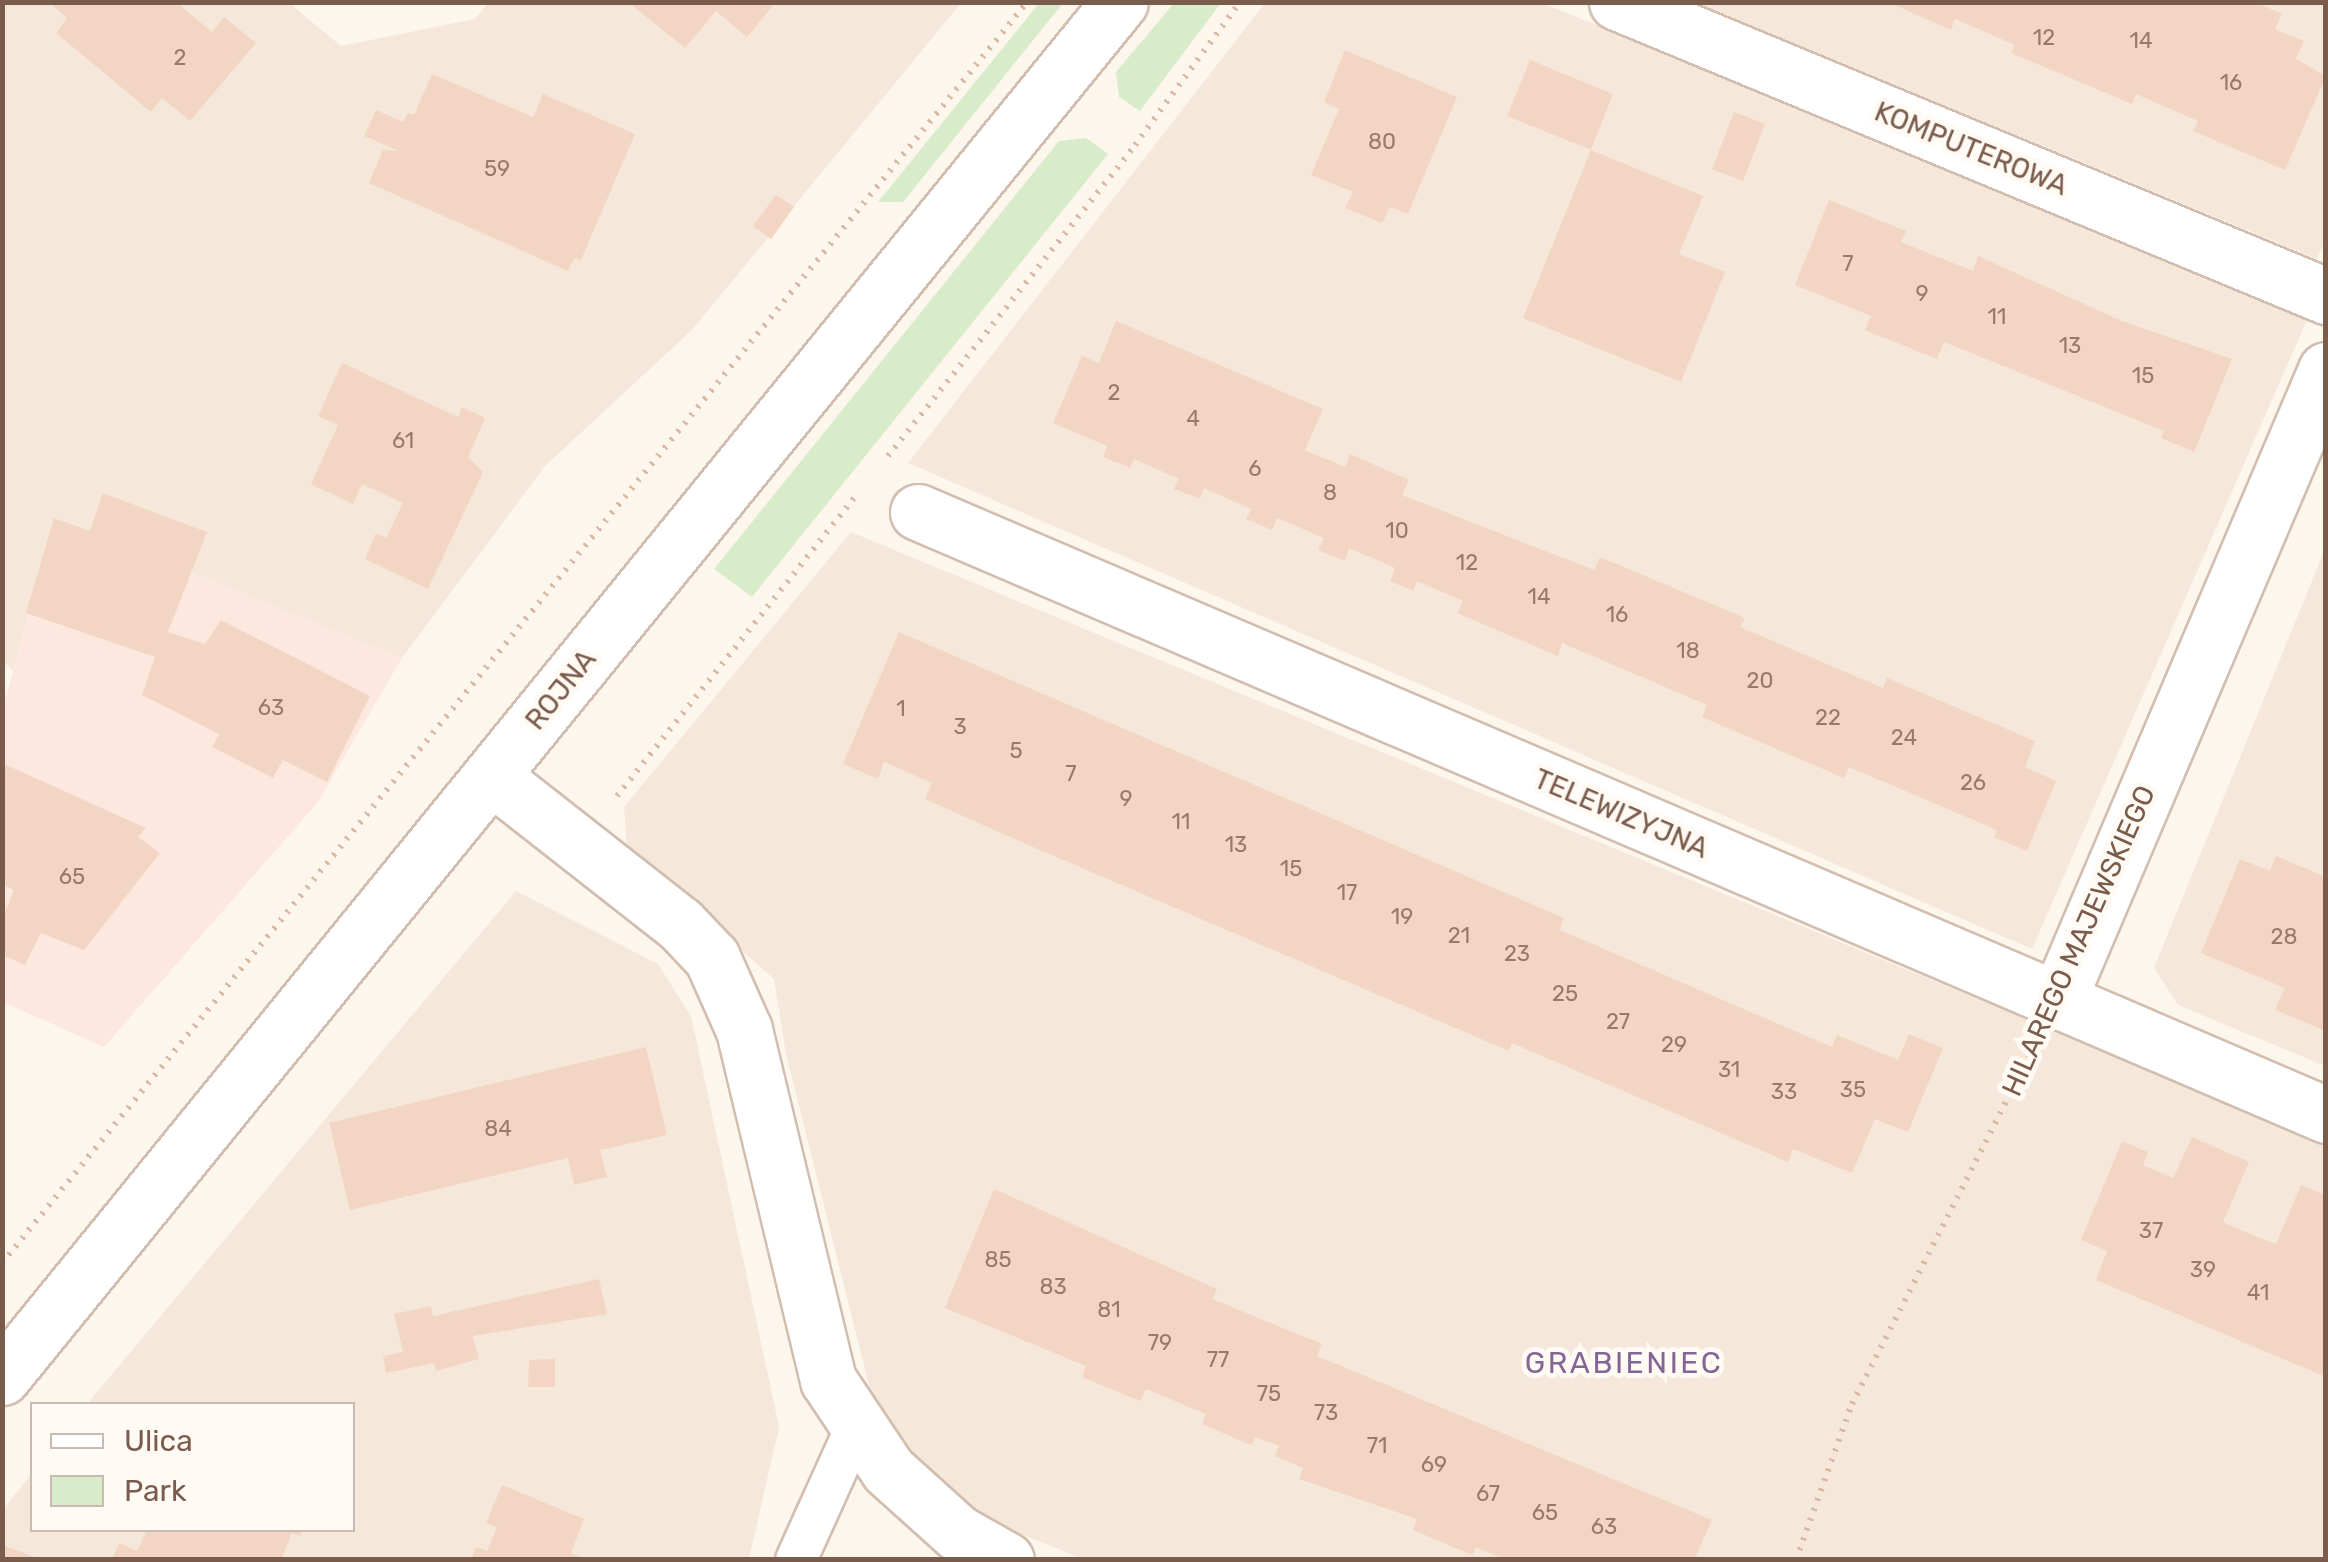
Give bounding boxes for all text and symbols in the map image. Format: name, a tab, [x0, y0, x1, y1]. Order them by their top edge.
house number: 12	[2033, 25, 2055, 51]
house number: 14	[2129, 28, 2153, 54]
house number: 2	[174, 45, 186, 71]
house number: 16	[2220, 70, 2242, 96]
street label: KOMPUTEROWA	[1870, 95, 2072, 203]
house number: 80	[1368, 129, 1396, 155]
house number: 59	[484, 156, 510, 182]
house number: 7	[1842, 251, 1854, 277]
house number: 9	[1915, 281, 1929, 307]
house number: 11	[1988, 304, 2006, 330]
house number: 13	[2059, 333, 2081, 359]
house number: 15	[2132, 363, 2154, 389]
house number: 2	[1108, 380, 1120, 406]
house number: 4	[1186, 406, 1200, 432]
house number: 61	[392, 428, 414, 454]
house number: 6	[1248, 456, 1262, 482]
house number: 8	[1323, 480, 1337, 506]
house number: 10	[1385, 518, 1409, 544]
house number: 12	[1456, 550, 1478, 576]
house number: 14	[1527, 584, 1551, 610]
house number: 16	[1606, 602, 1628, 628]
house number: 18	[1676, 638, 1700, 664]
street label: ROJNA	[519, 643, 603, 737]
house number: 20	[1747, 668, 1773, 694]
house number: 63	[258, 695, 284, 721]
house number: 1	[896, 696, 906, 722]
house number: 22	[1815, 705, 1841, 731]
house number: 3	[953, 714, 967, 740]
house number: 24	[1891, 725, 1917, 751]
house number: 5	[1009, 738, 1023, 764]
house number: 7	[1065, 761, 1077, 787]
street label: TELEWIZYJNA	[1529, 762, 1713, 866]
house number: 26	[1960, 770, 1986, 796]
street label: HILAREGO MAJEWSKIEGO	[1995, 780, 2163, 1102]
house number: 9	[1119, 786, 1133, 812]
house number: 11	[1172, 809, 1190, 835]
house number: 13	[1225, 832, 1247, 858]
house number: 15	[1280, 856, 1302, 882]
house number: 65	[59, 864, 85, 890]
house number: 17	[1337, 880, 1357, 906]
house number: 19	[1391, 904, 1413, 930]
house number: 21	[1448, 923, 1470, 949]
house number: 28	[2271, 924, 2297, 950]
house number: 23	[1504, 941, 1530, 967]
house number: 25	[1552, 981, 1578, 1007]
house number: 27	[1606, 1009, 1630, 1035]
house number: 29	[1661, 1032, 1687, 1058]
house number: 31	[1718, 1057, 1740, 1083]
house number: 35	[1840, 1077, 1866, 1103]
house number: 33	[1771, 1079, 1797, 1105]
house number: 84	[484, 1116, 512, 1142]
house number: 37	[2139, 1218, 2163, 1244]
house number: 85	[984, 1247, 1012, 1273]
house number: 39	[2190, 1257, 2216, 1283]
house number: 83	[1039, 1274, 1067, 1300]
house number: 41	[2247, 1280, 2269, 1306]
house number: 81	[1097, 1297, 1121, 1323]
house number: 79	[1148, 1330, 1172, 1356]
district label: GRABIENIEC	[1525, 1345, 1723, 1381]
house number: 77	[1207, 1347, 1229, 1373]
house number: 75	[1257, 1381, 1281, 1407]
house number: 73	[1314, 1400, 1338, 1426]
legend	[30, 1402, 355, 1532]
text: Ulica	[124, 1423, 193, 1459]
house number: 71	[1367, 1433, 1387, 1459]
house number: 69	[1421, 1452, 1447, 1478]
text: Park	[124, 1473, 186, 1509]
house number: 67	[1476, 1481, 1500, 1507]
house number: 65	[1532, 1500, 1558, 1526]
house number: 63	[1591, 1514, 1617, 1540]

